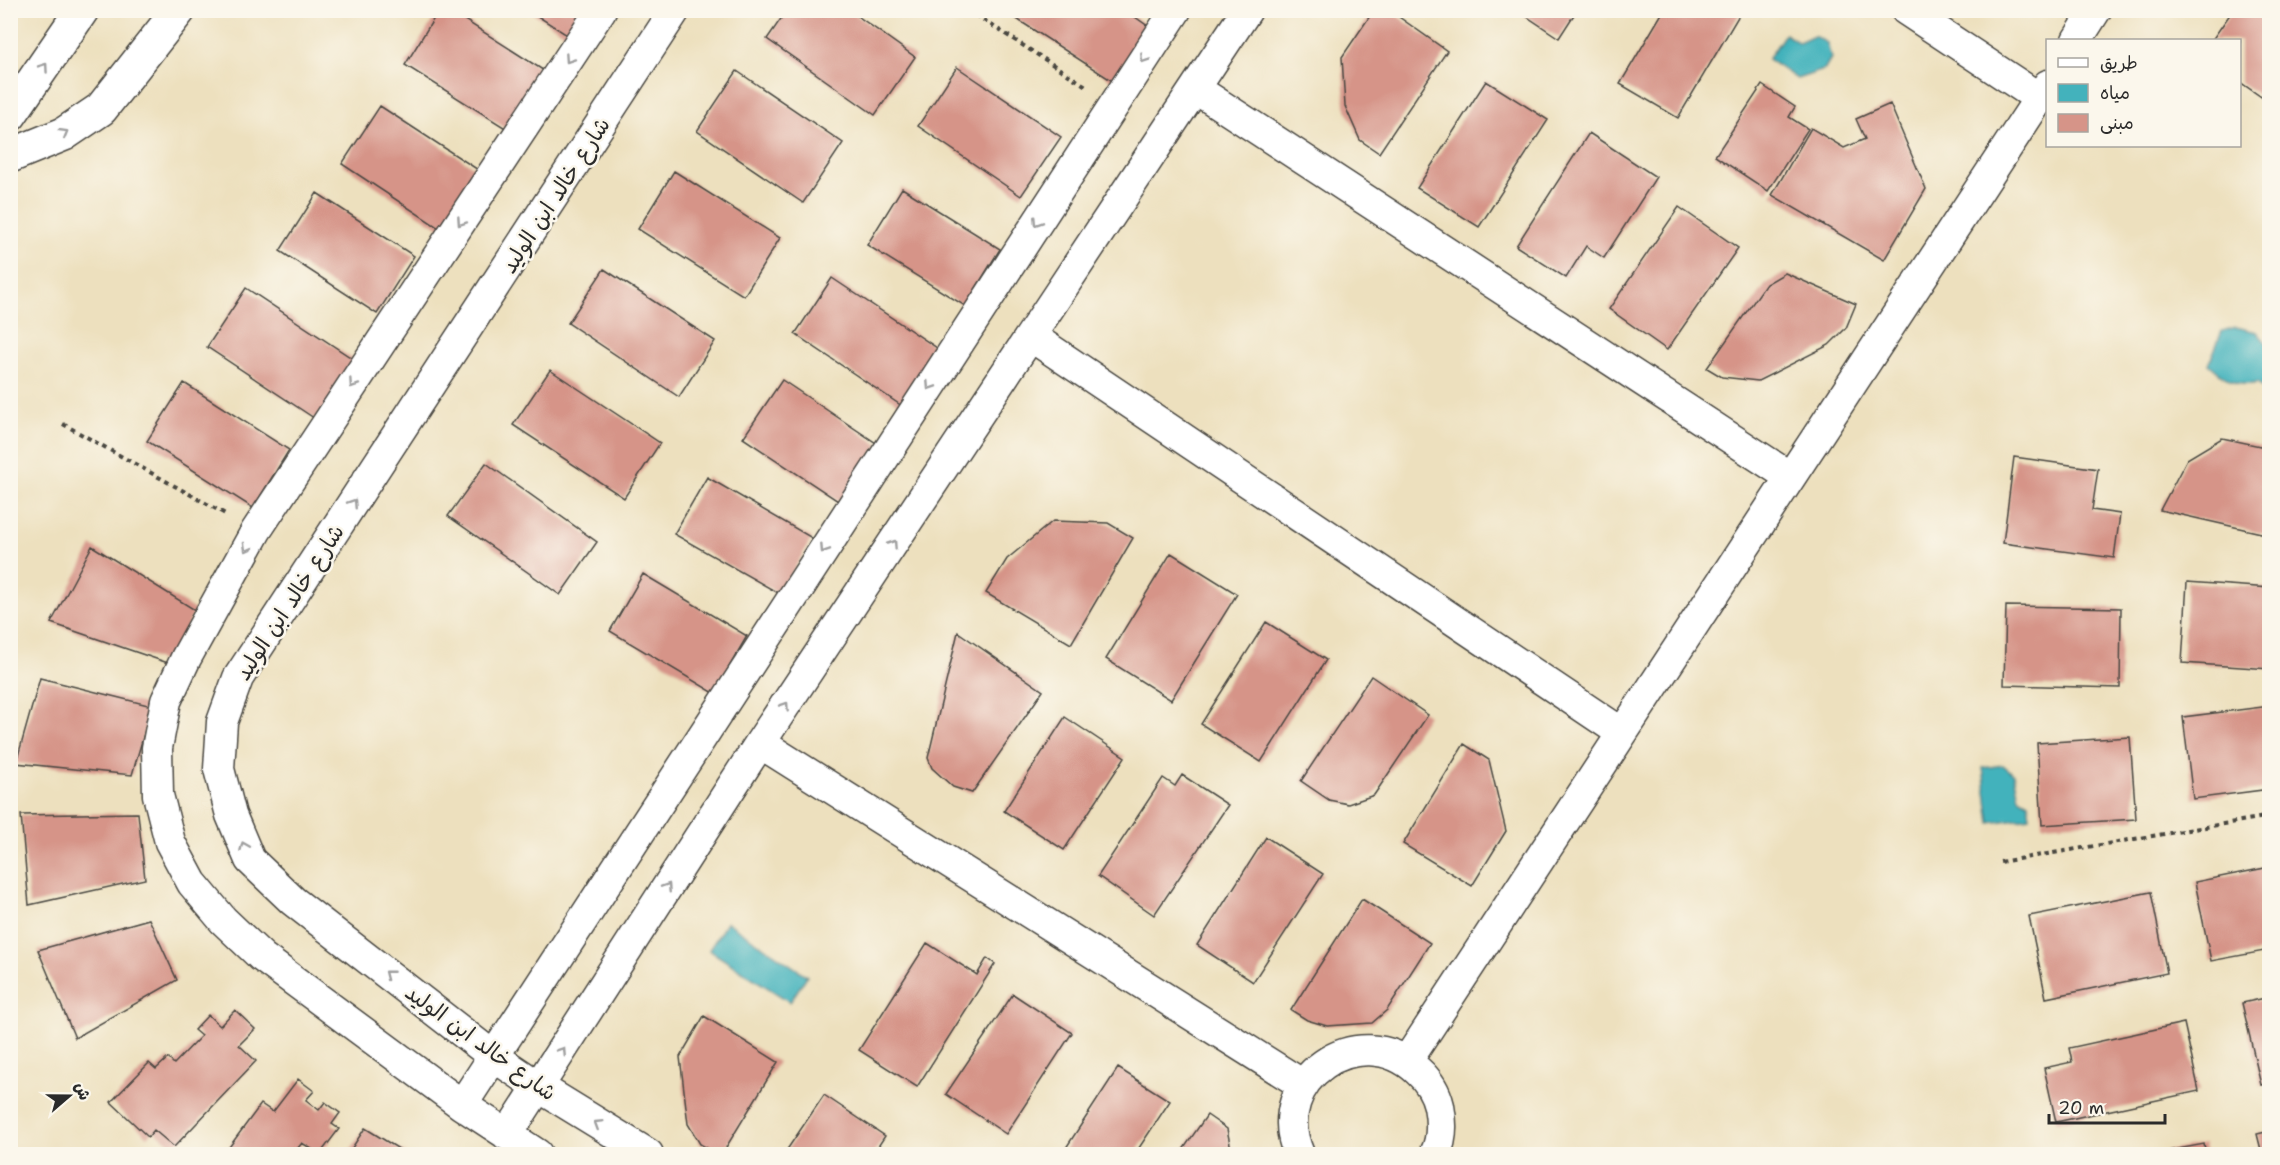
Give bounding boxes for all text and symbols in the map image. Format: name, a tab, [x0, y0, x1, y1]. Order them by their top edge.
legend	[2046, 39, 2241, 147]
text: طريق	[2100, 51, 2138, 75]
one-way arrow	[565, 53, 576, 64]
one-way arrow	[1140, 53, 1151, 64]
one-way arrow	[37, 63, 48, 74]
text: مياه	[2100, 81, 2130, 105]
text: مبنى	[2100, 111, 2134, 135]
street label: شارع خالد ابن الوليد	[494, 112, 617, 279]
one-way arrow	[58, 128, 68, 140]
one-way arrow	[457, 215, 468, 226]
one-way arrow	[1033, 216, 1044, 227]
one-way arrow	[350, 378, 361, 389]
one-way arrow	[926, 379, 937, 390]
one-way arrow	[345, 499, 356, 510]
street label: شارع خالد ابن الوليد	[228, 519, 351, 686]
one-way arrow	[886, 539, 897, 550]
one-way arrow	[243, 542, 254, 552]
one-way arrow	[819, 543, 831, 553]
one-way arrow	[778, 702, 789, 713]
one-way arrow	[239, 841, 251, 852]
one-way arrow	[660, 883, 672, 893]
one-way arrow	[384, 971, 395, 982]
street label: شارع خالد ابن الوليد	[399, 978, 562, 1108]
one-way arrow	[554, 1047, 566, 1057]
north arrow	[39, 1066, 99, 1126]
text: ش	[70, 1079, 96, 1103]
scale bar	[2049, 1087, 2164, 1125]
text: 20 m	[2058, 1096, 2104, 1120]
one-way arrow	[594, 1120, 605, 1131]

